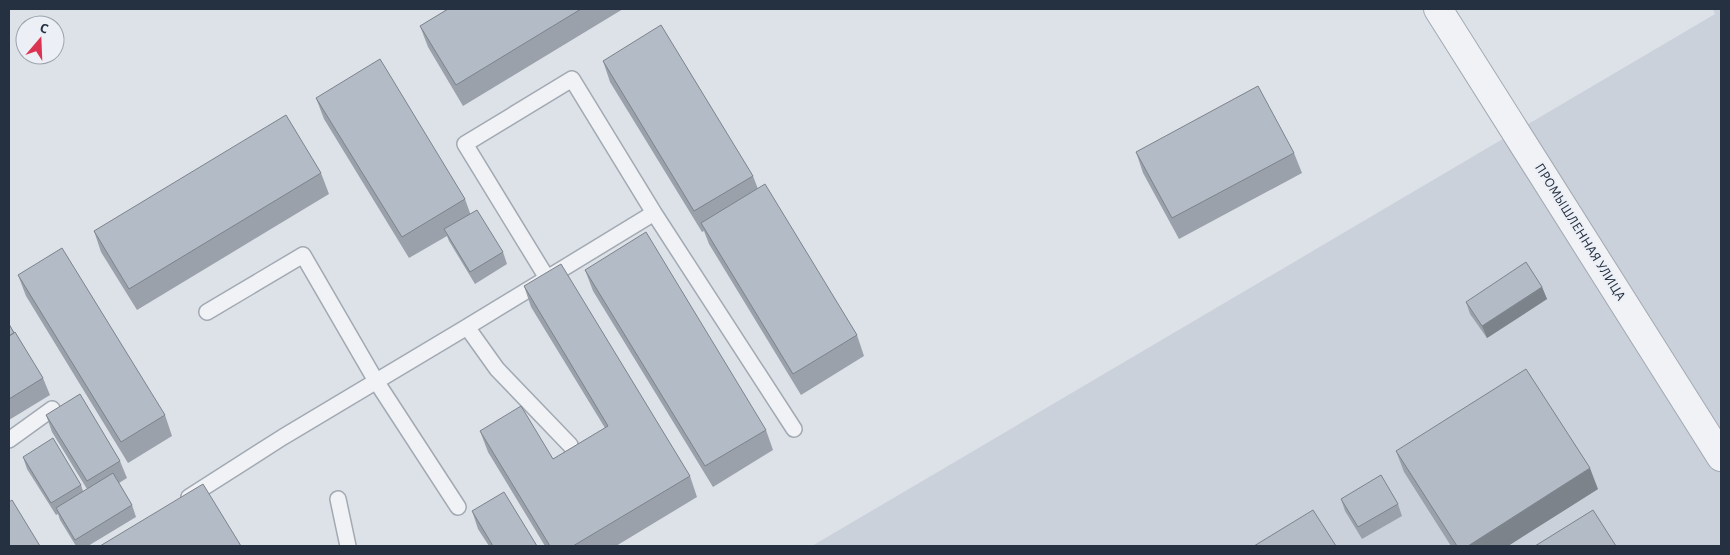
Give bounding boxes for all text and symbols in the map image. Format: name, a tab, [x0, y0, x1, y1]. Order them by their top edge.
north arrow	[15, 15, 65, 65]
text: С	[38, 21, 50, 37]
street label: ПРОМЫШЛЕННАЯ УЛИЦА	[1532, 161, 1628, 303]

